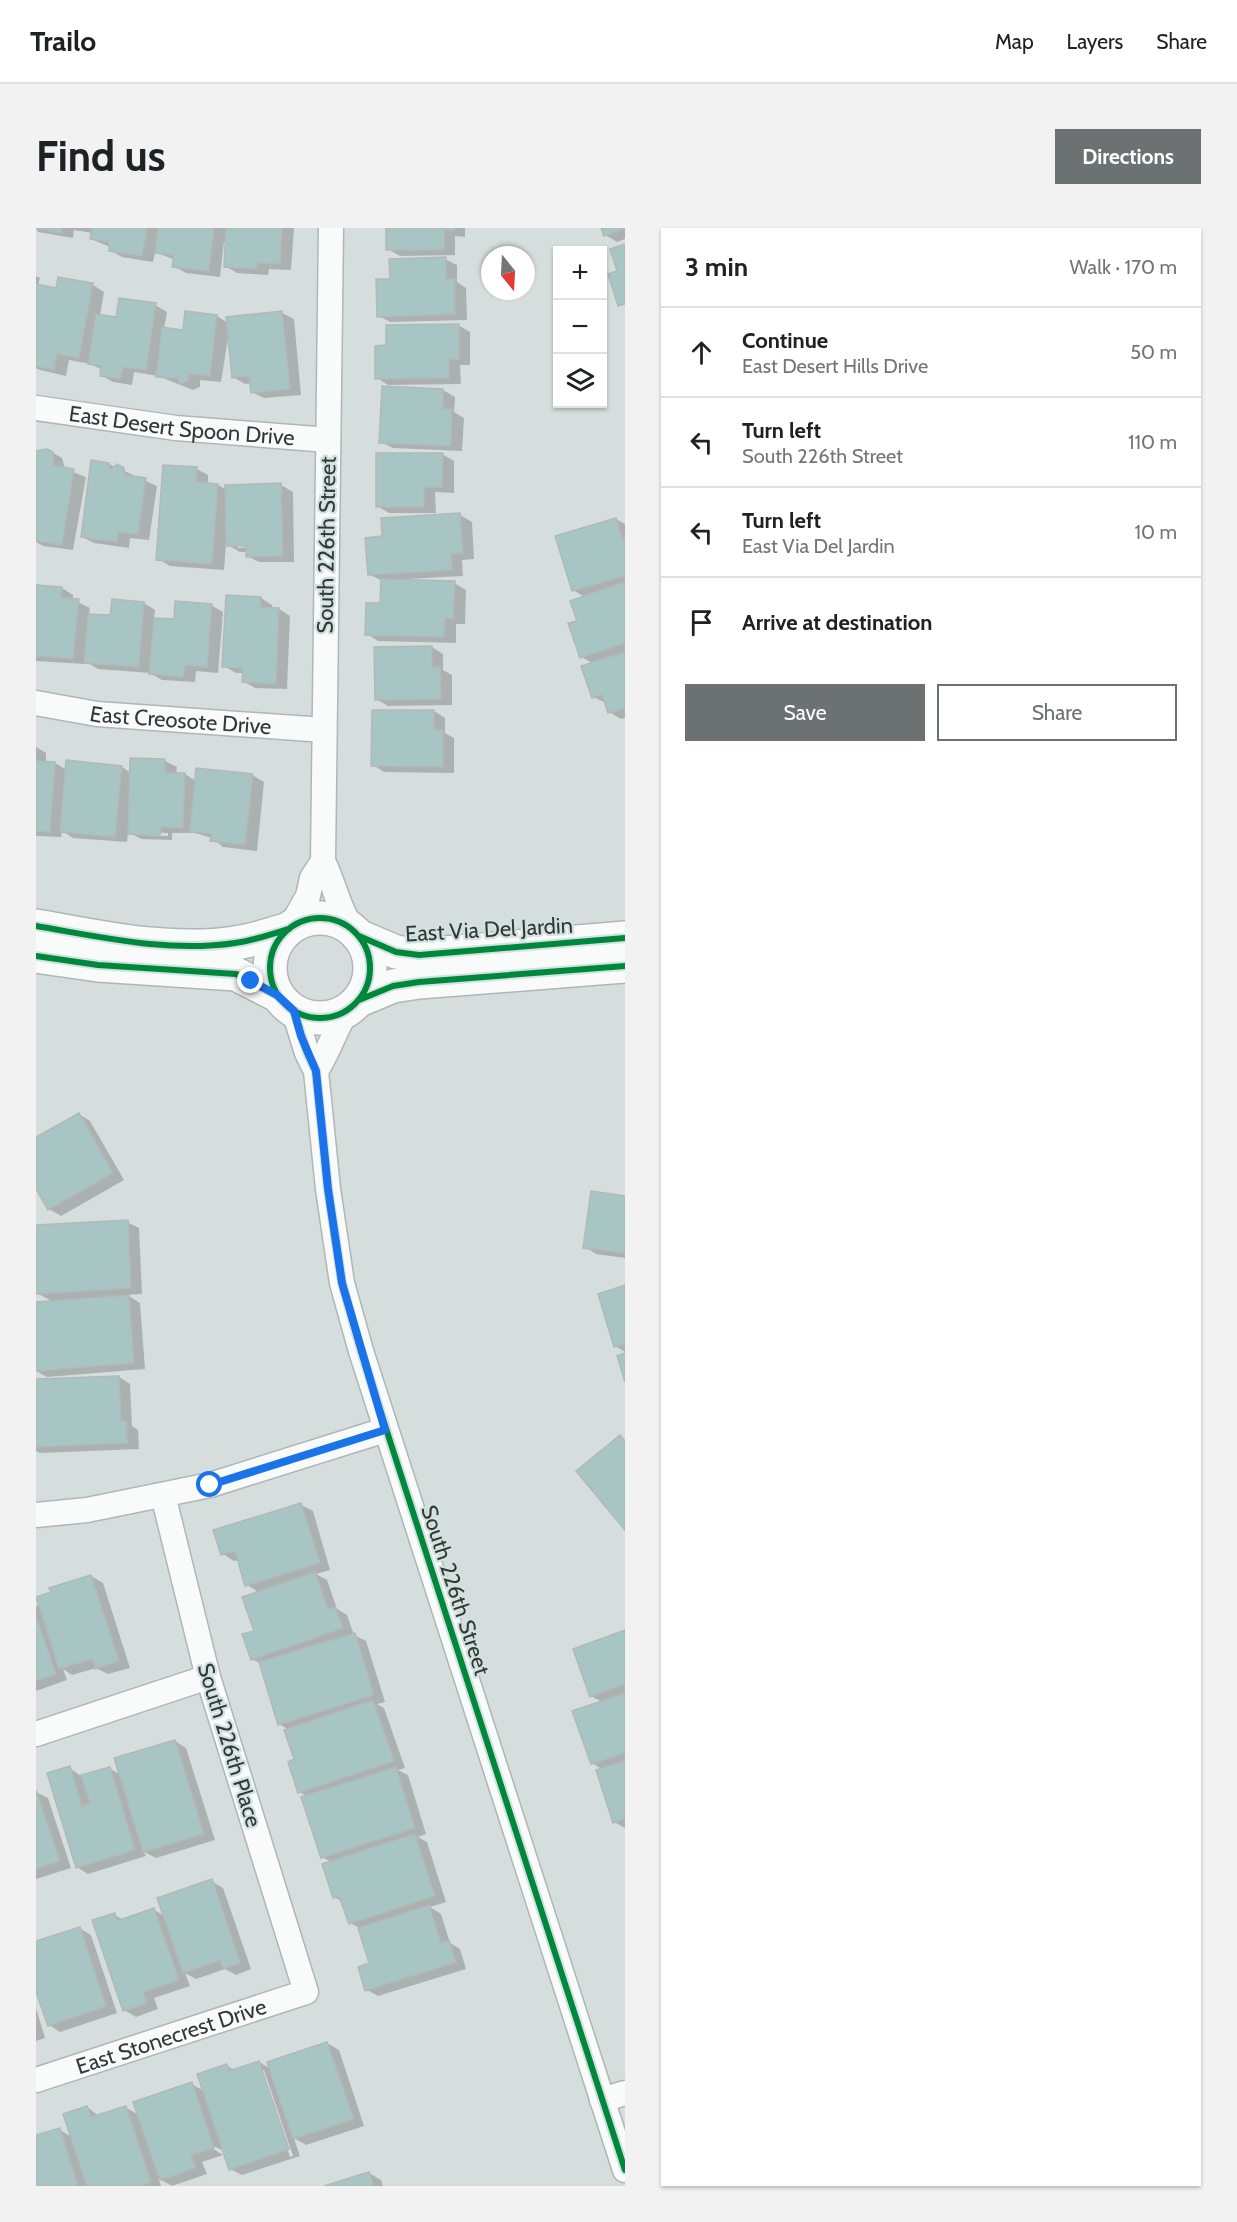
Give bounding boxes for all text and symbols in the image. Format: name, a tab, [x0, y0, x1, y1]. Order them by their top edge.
text: Trailo	[30, 24, 96, 58]
text: Map	[995, 29, 1034, 54]
text: Layers	[1067, 29, 1123, 54]
text: Share	[1156, 29, 1207, 54]
button: Directions	[1055, 129, 1201, 184]
text: Find us	[36, 130, 165, 182]
north arrow	[481, 246, 535, 300]
map controls	[553, 246, 607, 408]
button: +	[553, 246, 607, 300]
text: 3 min	[685, 251, 748, 283]
text: Walk · 170 m	[1069, 255, 1177, 279]
button: −	[553, 300, 607, 354]
text: Continue	[742, 327, 828, 354]
icon: ahead	[685, 336, 718, 369]
text: 50 m	[1130, 340, 1177, 364]
button: layers	[553, 354, 607, 408]
text: East Desert Hills Drive	[742, 354, 928, 378]
street label: East Desert Spoon Drive	[67, 400, 296, 451]
text: Turn left	[742, 417, 821, 444]
icon: left	[685, 426, 718, 459]
text: 110 m	[1128, 430, 1177, 454]
text: South 226th Street	[742, 444, 903, 468]
street label: South 226th Street	[311, 456, 342, 634]
text: Turn left	[742, 507, 821, 534]
icon: left	[685, 516, 718, 549]
text: 10 m	[1134, 520, 1177, 544]
text: East Via Del Jardin	[742, 534, 895, 558]
icon: arrive	[685, 606, 718, 639]
text: Arrive at destination	[742, 609, 932, 636]
button: Save	[685, 684, 925, 741]
button: Share	[937, 684, 1177, 741]
street label: East Creosote Drive	[88, 700, 272, 740]
street label: East Via Del Jardin	[405, 912, 574, 947]
route end	[237, 967, 263, 993]
route start	[196, 1471, 222, 1497]
street label: South 226th Street	[415, 1502, 496, 1679]
street label: South 226th Place	[192, 1660, 267, 1830]
street label: East Stonecrest Drive	[73, 1993, 270, 2080]

